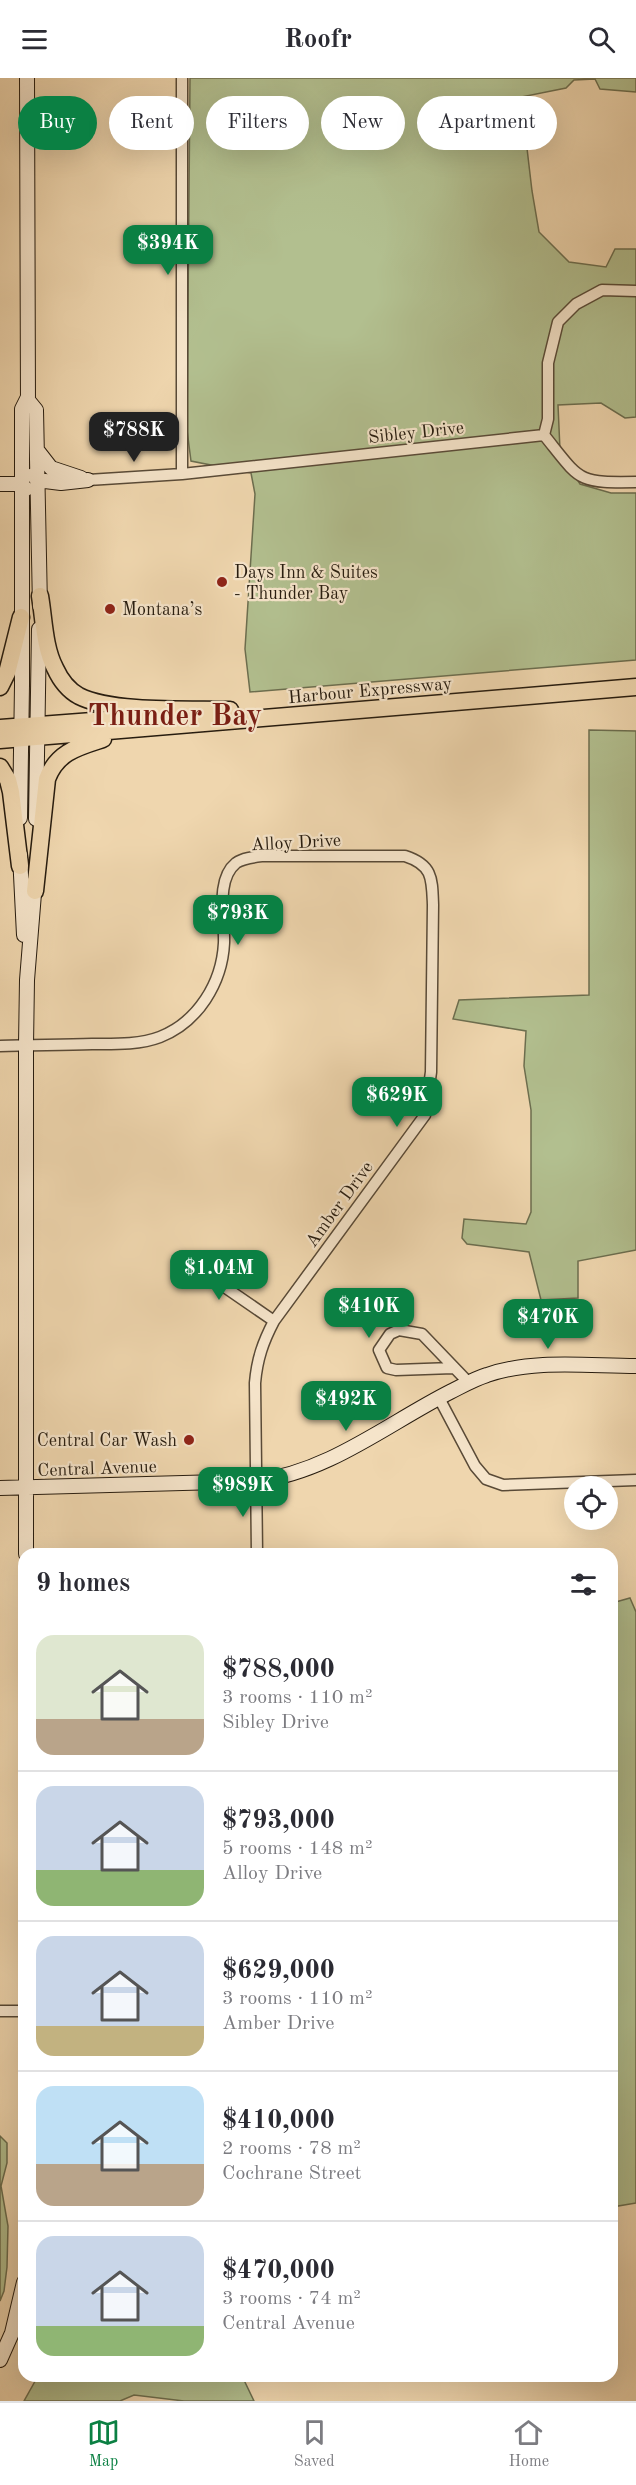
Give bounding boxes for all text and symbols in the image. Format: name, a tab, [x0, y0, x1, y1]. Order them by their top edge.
icon: menu	[18, 23, 51, 56]
icon: search	[585, 23, 618, 56]
text: Roofr	[284, 26, 352, 53]
chip: Buy	[18, 96, 97, 150]
chip: Rent	[109, 96, 194, 150]
chip: Filters	[206, 96, 309, 150]
chip: New	[321, 96, 405, 150]
chip: Apartment	[417, 96, 557, 150]
pin: $394K	[126, 225, 210, 276]
text: $394K	[137, 234, 199, 254]
pin: $788K	[92, 412, 176, 463]
street label: Sibley Drive	[367, 419, 465, 447]
text: $788K	[103, 421, 165, 441]
place label: Days Inn & Suites - Thunder Bay	[234, 564, 378, 603]
marker: Days Inn & Suites - Thunder Bay	[215, 575, 229, 589]
place label: Montana’s	[122, 601, 203, 619]
marker: Montana’s	[103, 602, 117, 616]
street label: Harbour Expressway	[287, 675, 453, 707]
district label: Thunder Bay	[88, 702, 262, 732]
street label: Alloy Drive	[251, 832, 342, 854]
pin: $793K	[196, 895, 280, 946]
text: $793K	[207, 904, 269, 924]
pin: $629K	[355, 1077, 439, 1128]
text: $629K	[366, 1086, 428, 1106]
street label: Amber Drive	[303, 1158, 377, 1251]
pin: $1.04M	[170, 1250, 268, 1301]
text: $1.04M	[184, 1259, 254, 1279]
pin: $410K	[327, 1288, 411, 1339]
text: $410K	[338, 1297, 400, 1317]
pin: $470K	[506, 1299, 590, 1350]
text: $470K	[517, 1308, 579, 1328]
pin: $492K	[304, 1381, 388, 1432]
text: $492K	[315, 1390, 377, 1410]
place label: Central Car Wash	[37, 1432, 177, 1450]
marker: Central Car Wash	[182, 1433, 196, 1447]
street label: Central Avenue	[37, 1458, 157, 1480]
pin: $989K	[201, 1467, 285, 1518]
text: $989K	[212, 1476, 274, 1496]
map controls	[564, 1476, 618, 1530]
button: locate	[564, 1476, 618, 1530]
icon: filters	[567, 1568, 600, 1601]
text: 9 homes	[36, 1571, 130, 1597]
text: $788,000	[222, 1657, 335, 1683]
icon: home	[84, 1659, 156, 1731]
text: 3 rooms · 110 m²	[222, 1688, 372, 1708]
text: Sibley Drive	[222, 1713, 329, 1733]
text: $793,000	[222, 1808, 335, 1834]
icon: home	[84, 1810, 156, 1882]
text: 5 rooms · 148 m²	[222, 1839, 372, 1859]
text: Alloy Drive	[222, 1864, 322, 1884]
text: $629,000	[222, 1958, 335, 1984]
icon: home	[84, 1960, 156, 2032]
text: 3 rooms · 110 m²	[222, 1989, 372, 2009]
text: Amber Drive	[222, 2014, 334, 2034]
text: $410,000	[222, 2108, 335, 2134]
icon: home	[84, 2110, 156, 2182]
text: 2 rooms · 78 m²	[222, 2139, 361, 2159]
text: Cochrane Street	[222, 2164, 362, 2184]
text: $470,000	[222, 2258, 335, 2284]
icon: home	[84, 2260, 156, 2332]
text: 3 rooms · 74 m²	[222, 2289, 361, 2309]
text: Central Avenue	[222, 2314, 355, 2334]
tab: Map	[87, 2416, 120, 2472]
tab: Saved	[294, 2416, 335, 2472]
tab: Home	[508, 2416, 549, 2472]

